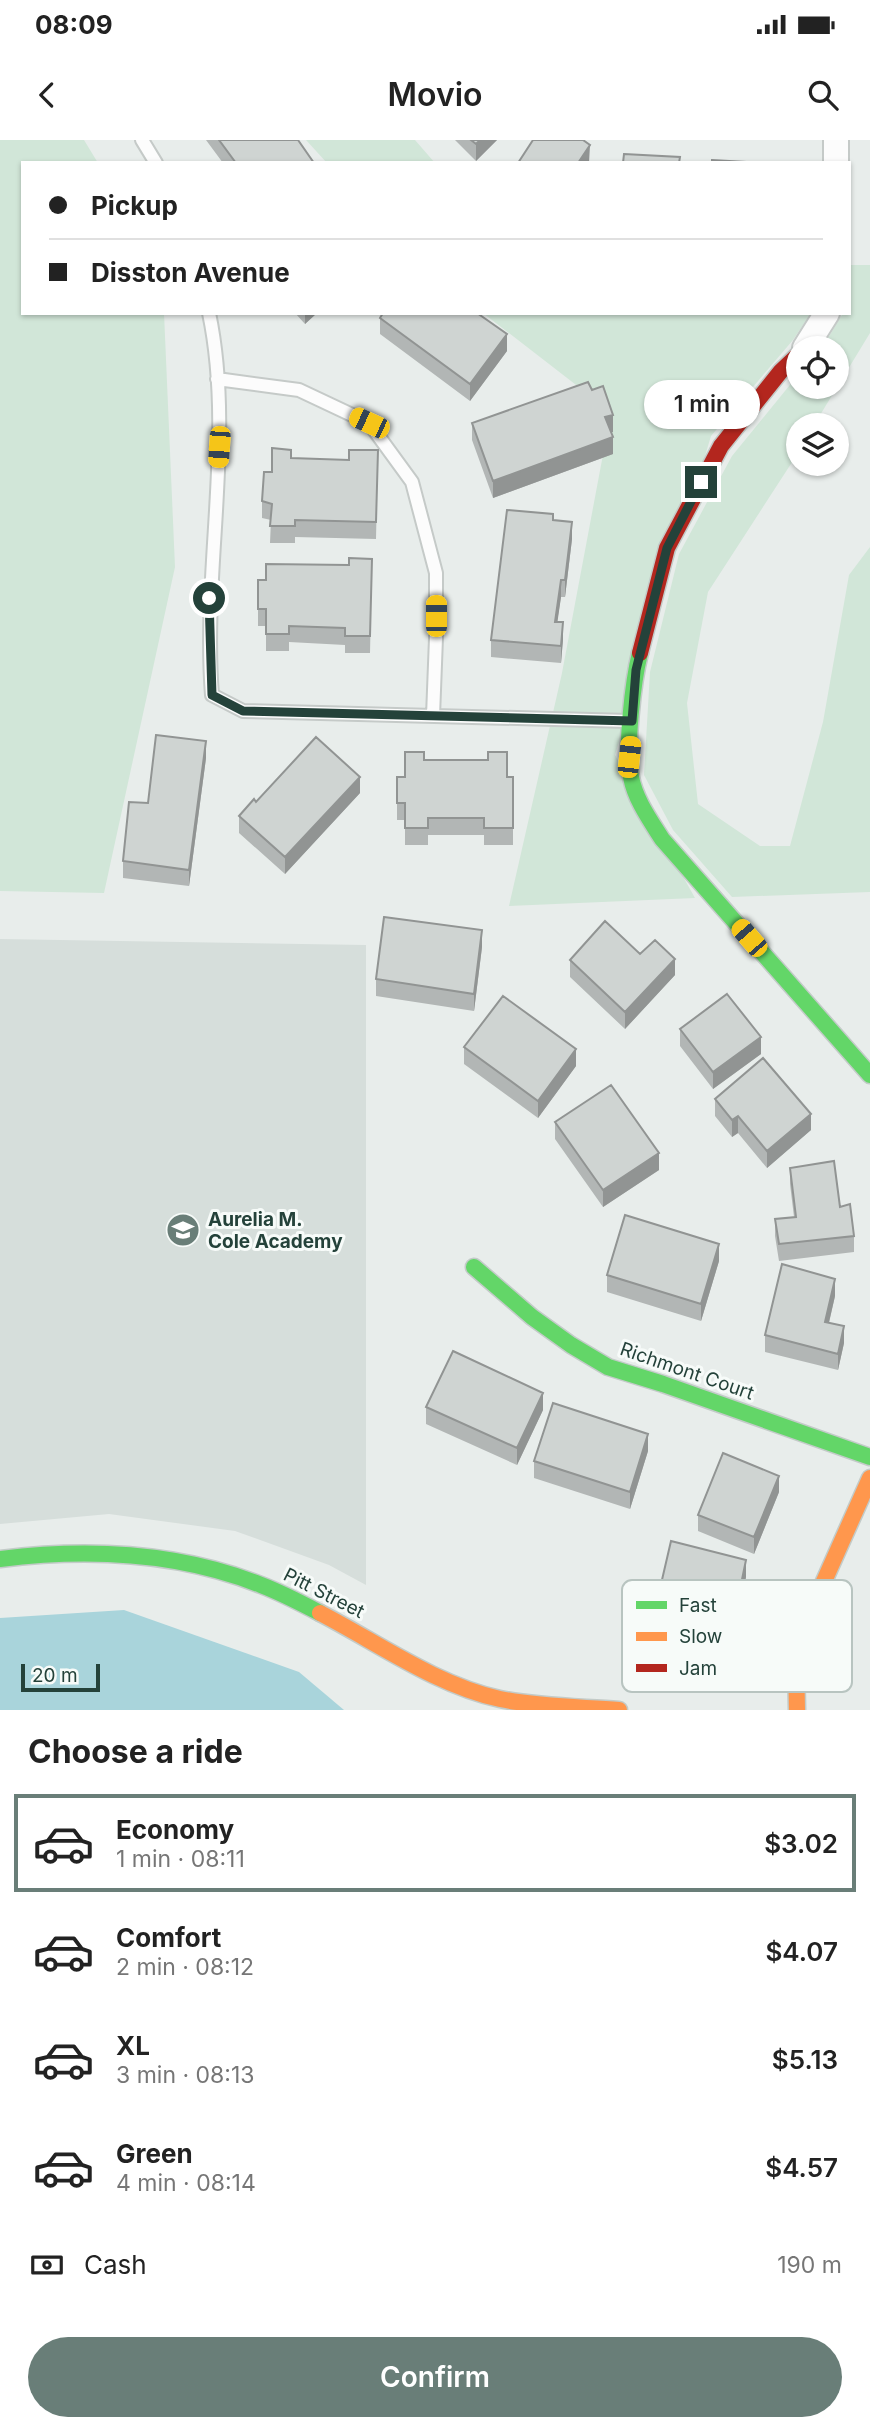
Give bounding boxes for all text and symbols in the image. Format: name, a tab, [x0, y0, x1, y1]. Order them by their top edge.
text: 08:09	[35, 9, 113, 40]
text: Movio	[387, 75, 483, 114]
icon: back	[28, 76, 66, 114]
icon: search	[804, 76, 842, 114]
text: Pickup	[91, 190, 178, 221]
text: Disston Avenue	[91, 257, 290, 288]
map controls	[786, 336, 849, 476]
button: locate	[786, 336, 849, 399]
callout: 1 min	[643, 380, 759, 430]
text: 1 min	[674, 390, 730, 418]
car	[346, 405, 393, 441]
button: layers	[786, 413, 849, 476]
car	[208, 425, 231, 469]
route end	[685, 466, 717, 498]
route start	[193, 582, 225, 614]
car	[426, 595, 447, 637]
car	[617, 735, 642, 779]
car	[728, 915, 771, 961]
place label: Aurelia M. Cole Academy	[208, 1208, 343, 1253]
school or university icon: Aurelia M. Cole Academy	[164, 1211, 202, 1249]
street label: Richmont Court	[617, 1337, 757, 1405]
street label: Pitt Street	[280, 1563, 368, 1623]
legend	[622, 1580, 852, 1692]
text: Fast	[679, 1594, 717, 1617]
text: Slow	[679, 1625, 722, 1648]
text: Jam	[679, 1657, 717, 1680]
scale bar	[21, 1661, 100, 1693]
text: 20 m	[32, 1664, 78, 1687]
text: Choose a ride	[28, 1732, 243, 1771]
icon: car	[32, 1812, 95, 1875]
text: Economy	[116, 1814, 234, 1845]
text: $3.02	[764, 1828, 838, 1859]
text: 1 min · 08:11	[116, 1845, 245, 1873]
icon: car	[32, 1920, 95, 1983]
text: Comfort	[116, 1922, 221, 1953]
text: $4.07	[765, 1936, 838, 1967]
text: 2 min · 08:12	[116, 1953, 254, 1981]
icon: car	[32, 2028, 95, 2091]
text: XL	[116, 2030, 150, 2061]
text: $5.13	[772, 2044, 838, 2075]
text: 3 min · 08:13	[116, 2061, 254, 2089]
icon: car	[32, 2136, 95, 2199]
text: Green	[116, 2138, 193, 2169]
text: $4.57	[765, 2152, 838, 2183]
text: 4 min · 08:14	[116, 2169, 256, 2197]
icon: cash	[28, 2246, 66, 2284]
text: Cash	[84, 2249, 147, 2280]
text: 190 m	[777, 2251, 842, 2279]
button: Confirm	[28, 2337, 842, 2417]

